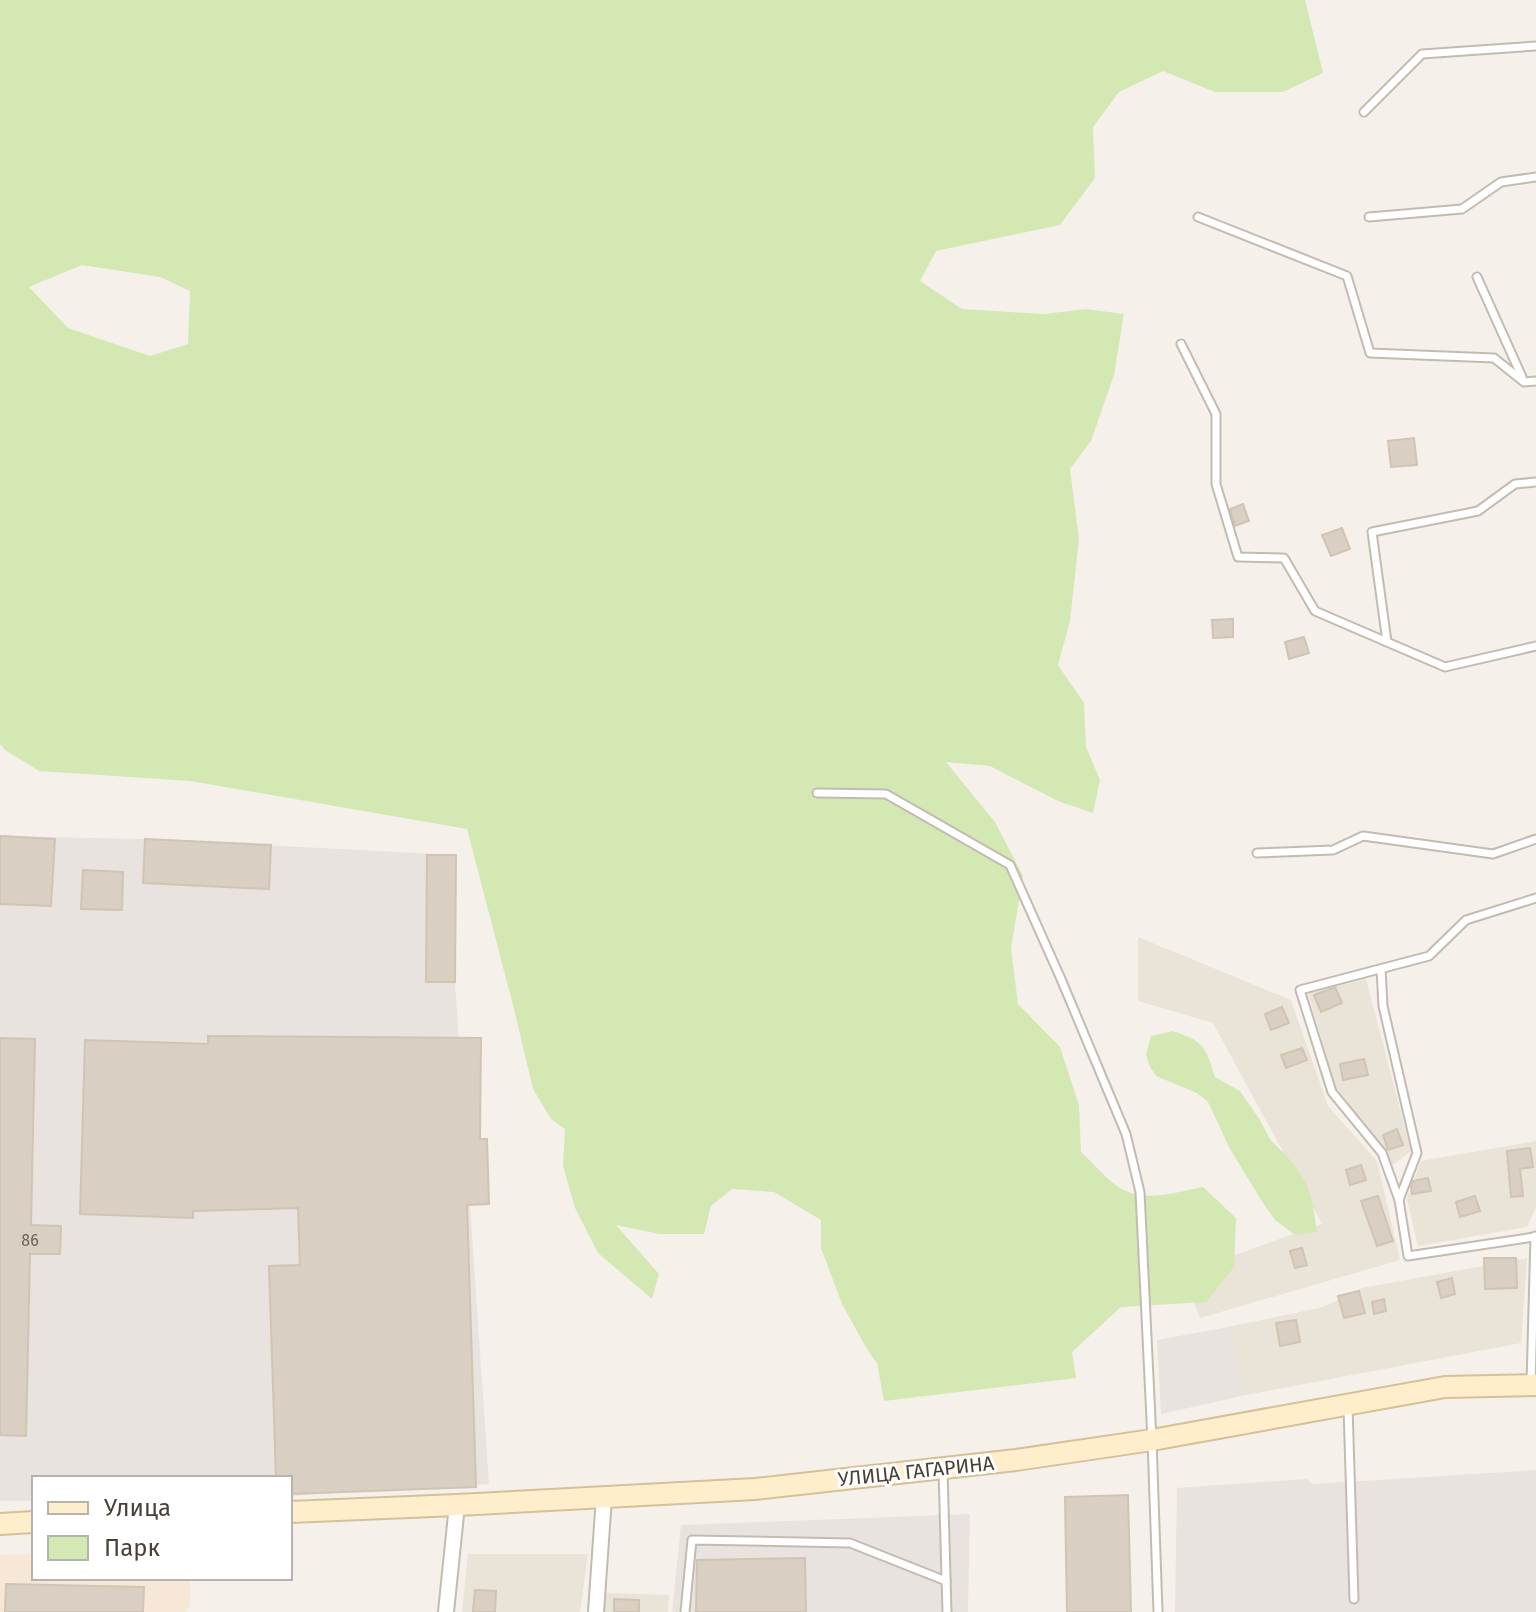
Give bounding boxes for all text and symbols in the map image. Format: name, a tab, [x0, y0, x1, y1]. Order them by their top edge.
house number: 86	[21, 1231, 39, 1250]
street label: УЛИЦА ГАГАРИНА	[837, 1451, 996, 1491]
legend	[32, 1476, 292, 1580]
text: Улица	[104, 1494, 171, 1522]
text: Парк	[104, 1534, 161, 1562]

